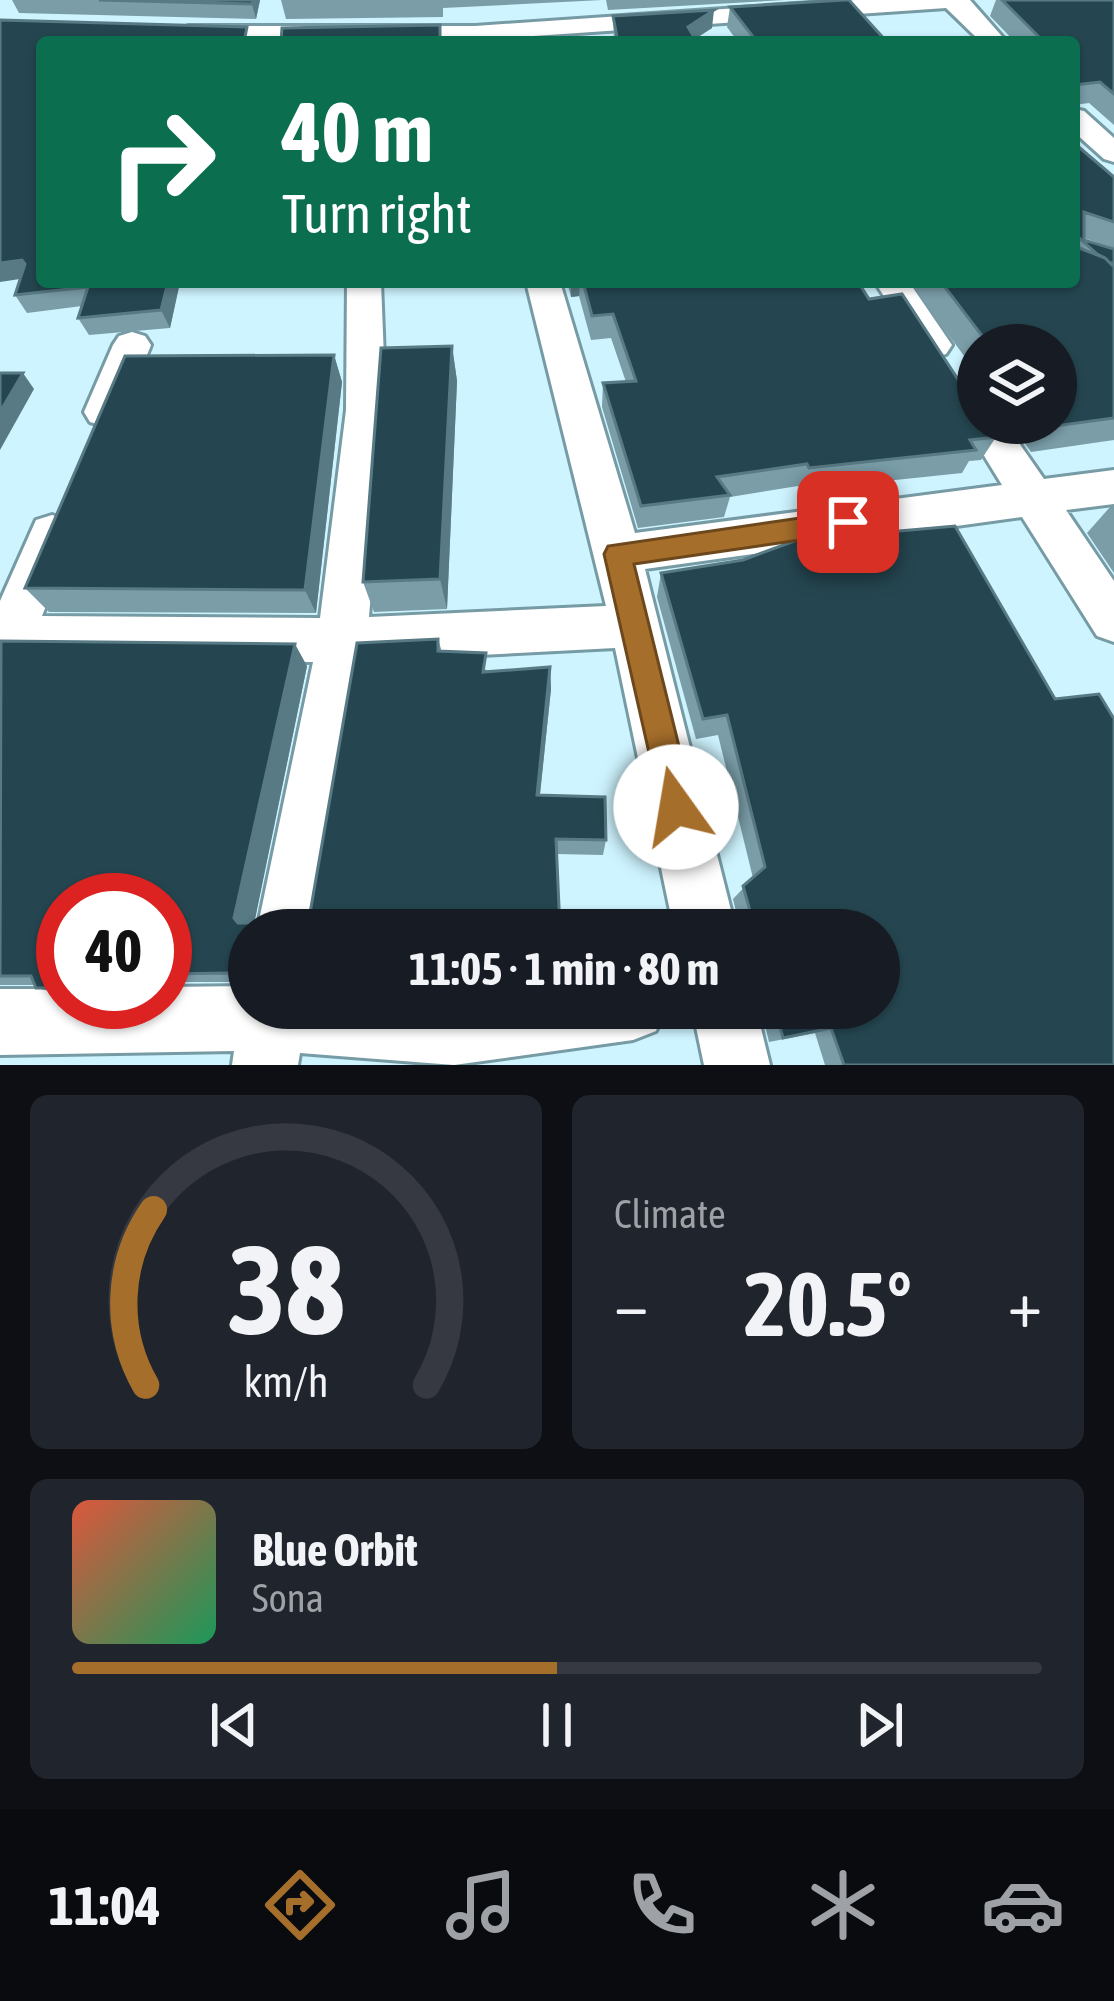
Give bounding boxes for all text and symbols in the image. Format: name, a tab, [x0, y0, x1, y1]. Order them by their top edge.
icon: right	[84, 84, 240, 240]
text: 40 m	[282, 84, 433, 180]
text: Turn right	[282, 183, 472, 244]
map controls	[957, 324, 1077, 444]
button: layers	[957, 324, 1077, 444]
pin	[797, 471, 899, 573]
icon: arrive	[815, 489, 881, 555]
position arrow	[613, 744, 739, 870]
speed limit sign: 40	[36, 873, 192, 1029]
text: 11:05 · 1 min · 80 m	[409, 943, 719, 995]
text: Climate	[614, 1192, 726, 1236]
text: 38	[227, 1217, 345, 1360]
text: 20.5°	[744, 1252, 912, 1355]
text: −	[614, 1265, 648, 1341]
text: +	[1008, 1265, 1042, 1341]
text: km/h	[243, 1357, 329, 1406]
text: Blue Orbit	[252, 1524, 418, 1576]
text: Sona	[252, 1576, 324, 1620]
icon: previous	[201, 1692, 267, 1758]
icon: pause	[524, 1692, 590, 1758]
icon: next	[847, 1692, 913, 1758]
icon: directions	[258, 1863, 342, 1947]
icon: music	[439, 1863, 523, 1947]
icon: phone	[620, 1863, 704, 1947]
icon: climate	[801, 1863, 885, 1947]
icon: car	[981, 1863, 1065, 1947]
text: 11:04	[48, 1875, 161, 1936]

